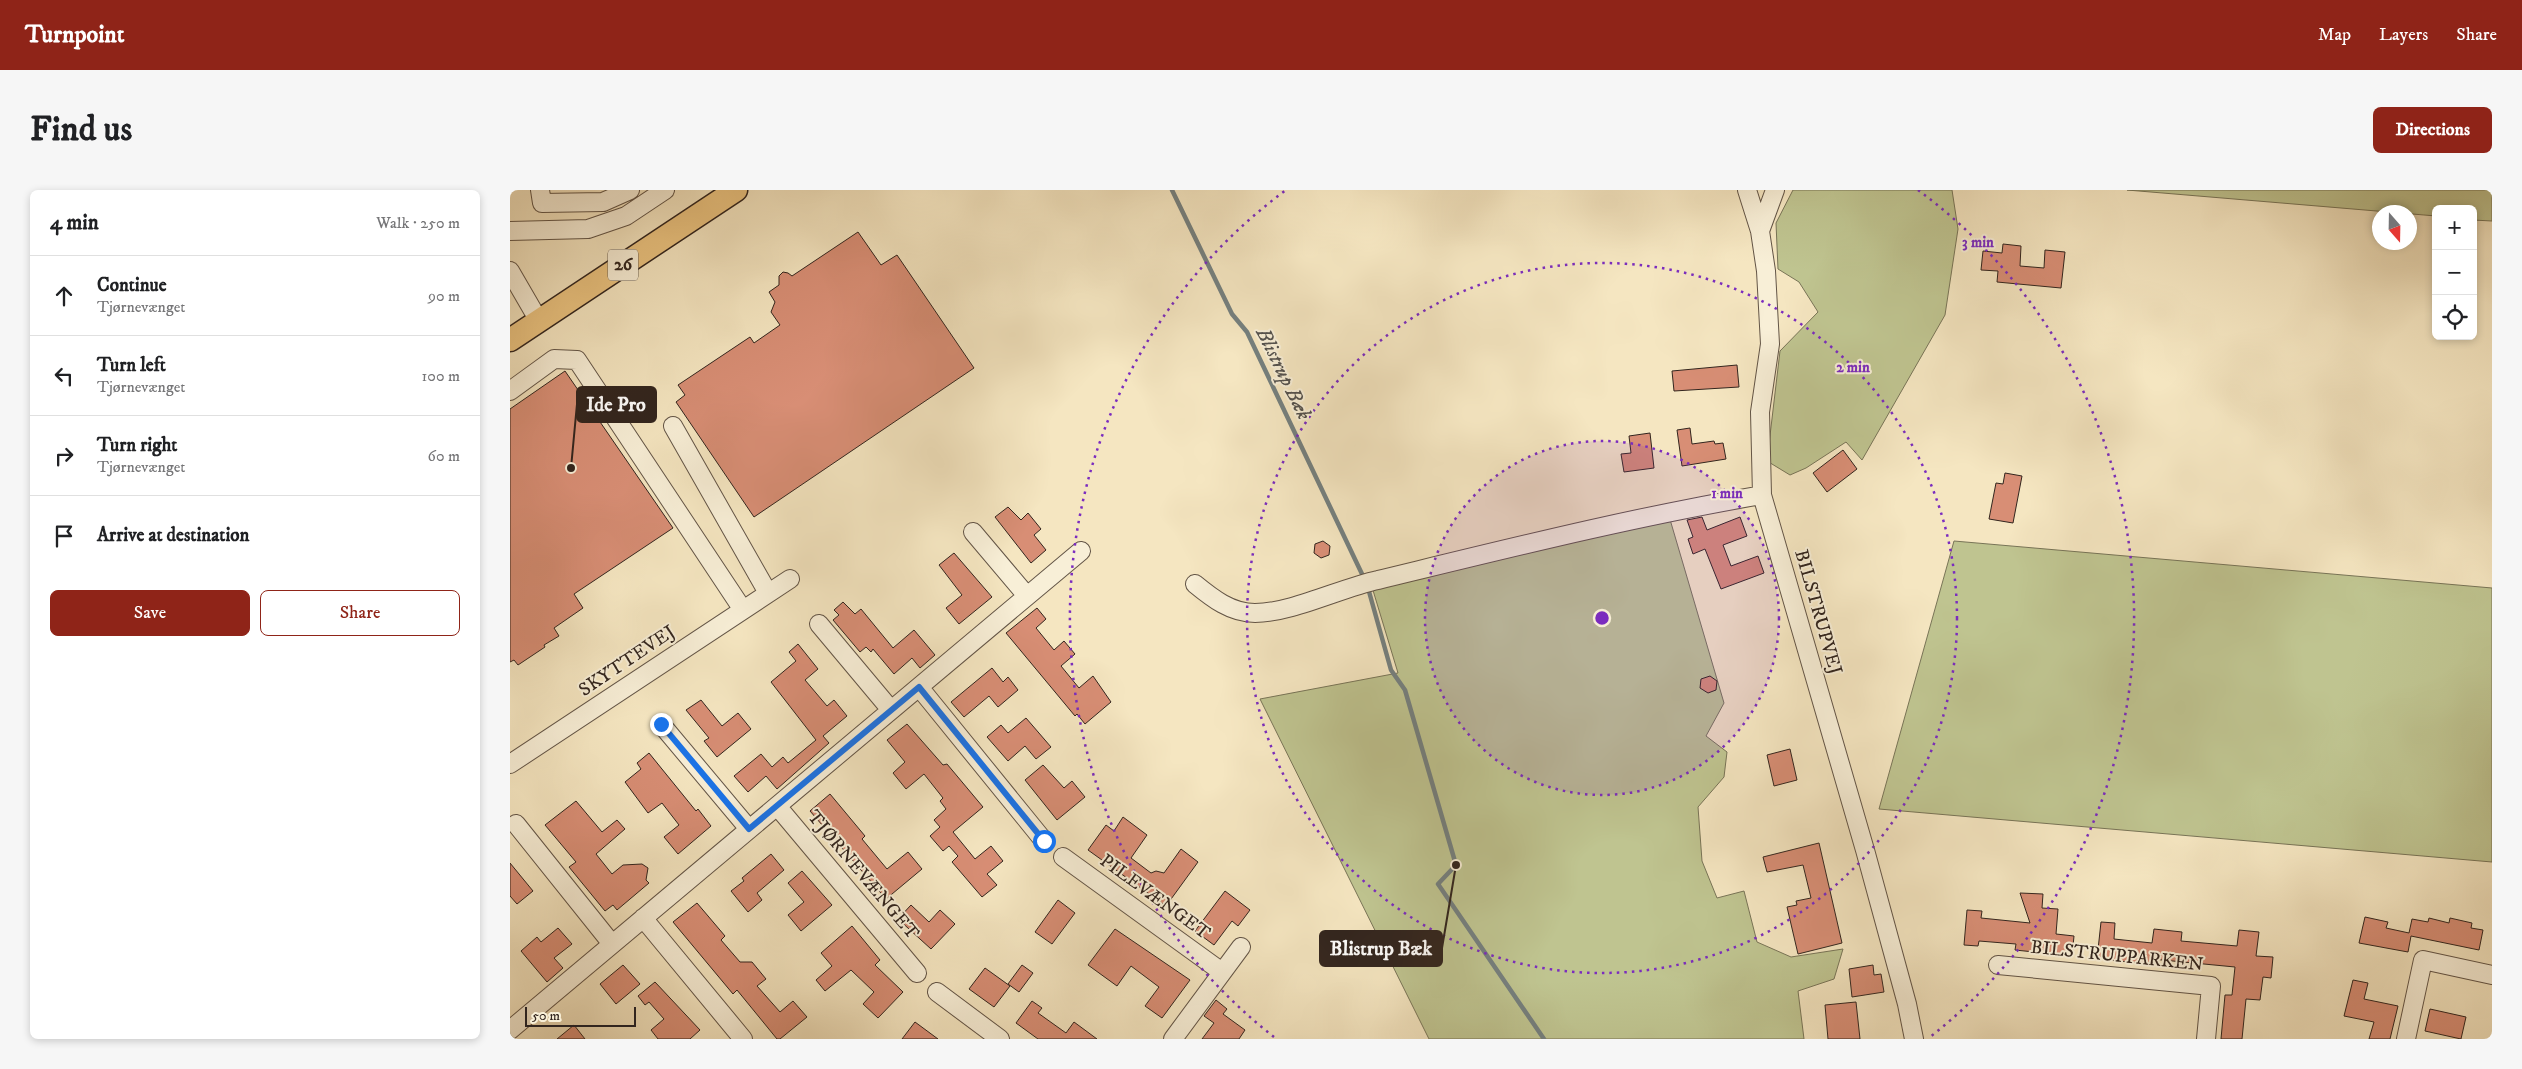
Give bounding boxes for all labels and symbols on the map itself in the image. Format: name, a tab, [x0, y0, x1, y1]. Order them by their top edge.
north arrow	[2372, 205, 2417, 250]
text: 3 min	[1962, 233, 1994, 252]
road number: 26	[608, 250, 638, 280]
water label: Blistrup Bæk	[1250, 323, 1316, 425]
text: 2 min	[1836, 358, 1870, 377]
callout: Ide Pro	[577, 387, 656, 422]
text: Ide Pro	[586, 393, 646, 418]
text: 1 min	[1711, 484, 1743, 503]
street label: BILSTRUPVEJ	[1789, 547, 1847, 678]
centre of rings	[1593, 609, 1611, 627]
street label: SKYTTEVEJ	[574, 620, 680, 702]
route end	[650, 713, 673, 736]
street label: TJØRNEVÆNGET	[802, 806, 924, 945]
route start	[1033, 830, 1056, 853]
street label: PILEVÆNGET	[1095, 849, 1215, 945]
callout: Blistrup Bæk	[1320, 931, 1442, 966]
street label: BILSTRUPPARKEN	[2029, 935, 2205, 977]
text: Blistrup Bæk	[1330, 937, 1433, 962]
scale bar	[525, 1004, 636, 1027]

